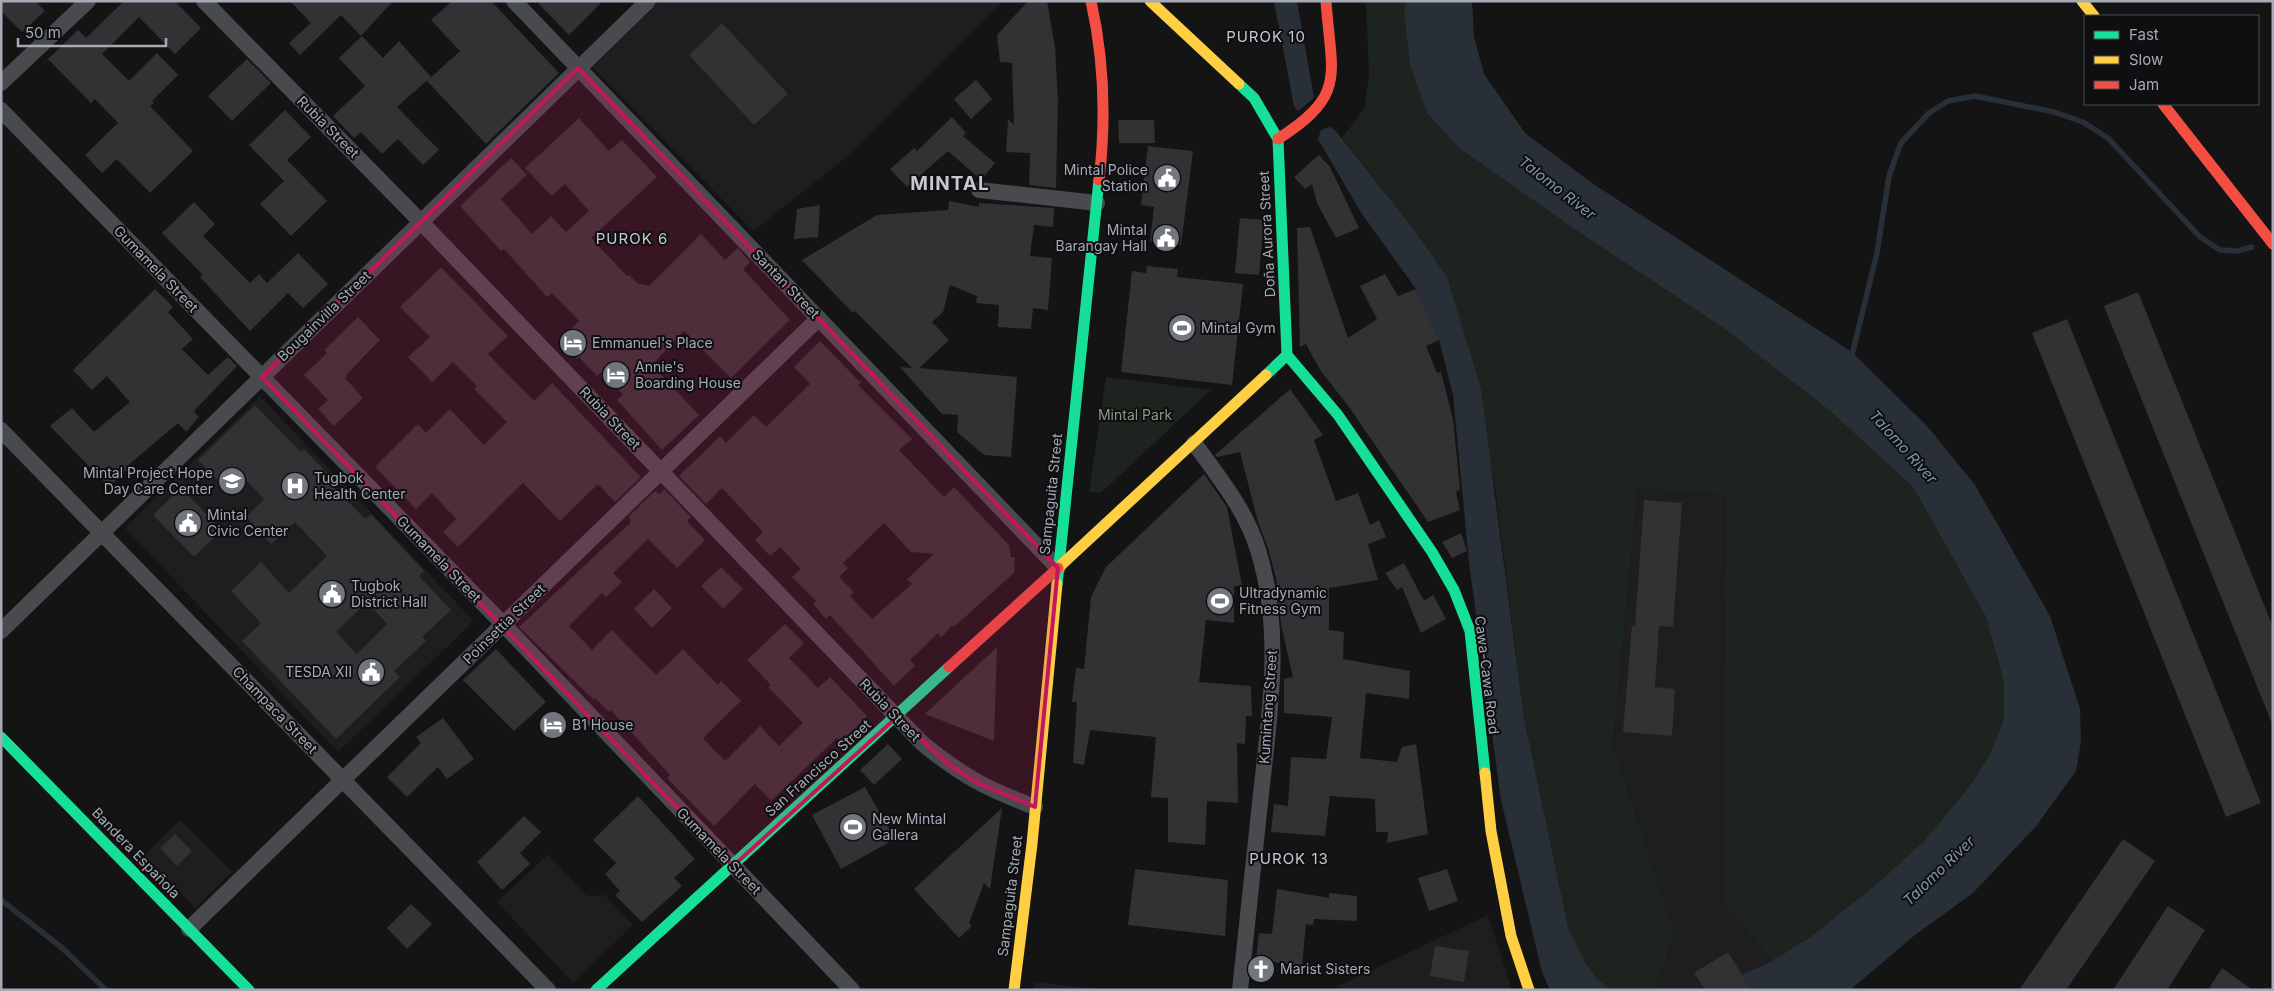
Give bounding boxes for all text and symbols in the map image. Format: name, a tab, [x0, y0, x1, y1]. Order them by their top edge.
scale bar	[18, 15, 165, 47]
legend	[2084, 15, 2259, 105]
text: 50 m	[25, 23, 61, 42]
text: Fast	[2129, 25, 2159, 44]
district label: PUROK 10	[1226, 27, 1306, 46]
text: Slow	[2129, 50, 2163, 69]
text: Jam	[2129, 75, 2159, 94]
street label: Rubia Street	[294, 92, 363, 161]
water label: Talomo River	[1515, 152, 1600, 224]
place label: Mintal Police Station	[1064, 161, 1148, 194]
public building icon: Mintal Police Station	[1152, 163, 1182, 193]
street label: Doña Aurora Street	[1255, 170, 1278, 298]
district label: MINTAL	[910, 172, 990, 195]
place label: Mintal Barangay Hall	[1055, 221, 1147, 254]
street label: Gumamela Street	[111, 222, 202, 316]
public building icon: Mintal Barangay Hall	[1151, 223, 1181, 253]
district label: PUROK 6	[596, 229, 668, 248]
street label: Santan Street	[749, 246, 824, 322]
street label: Bougainvilla Street	[273, 266, 374, 365]
sports icon: Mintal Gym	[1167, 313, 1197, 343]
place label: Mintal Gym	[1201, 319, 1276, 336]
hotel icon: Emmanuel's Place	[558, 328, 588, 358]
place label: Emmanuel's Place	[592, 334, 713, 351]
place label: Annie's Boarding House	[635, 358, 741, 391]
hotel icon: Annie's Boarding House	[601, 360, 631, 390]
street label: Rubia Street	[576, 383, 645, 453]
park label: Mintal Park	[1098, 406, 1172, 423]
water label: Talomo River	[1865, 406, 1942, 488]
street label: Sampaguita Street	[1036, 432, 1065, 555]
place label: Mintal Project Hope Day Care Center	[83, 464, 213, 497]
school or university icon: Mintal Project Hope Day Care Center	[217, 466, 247, 496]
place label: Tugbok Health Center	[314, 469, 406, 502]
hospital icon: Tugbok Health Center	[280, 471, 310, 501]
place label: Mintal Civic Center	[207, 506, 288, 539]
public building icon: Mintal Civic Center	[173, 508, 203, 538]
street label: Gumamela Street	[394, 512, 485, 606]
place label: Tugbok District Hall	[351, 577, 427, 610]
public building icon: Tugbok District Hall	[317, 579, 347, 609]
street label: Poinsettia Street	[459, 580, 549, 667]
place label: Ultradynamic Fitness Gym	[1239, 584, 1327, 617]
sports icon: Ultradynamic Fitness Gym	[1205, 586, 1235, 616]
street label: Cawa-Cawa Road	[1472, 615, 1503, 735]
street label: Kumintang Street	[1255, 649, 1280, 764]
public building icon: TESDA Ⅻ	[356, 657, 386, 687]
street label: Champaca Street	[229, 663, 322, 757]
place label: TESDA Ⅻ	[285, 663, 352, 680]
street label: Rubia Street	[856, 675, 925, 745]
hotel icon: B1 House	[538, 710, 568, 740]
street label: San Francisco Street	[761, 715, 875, 820]
place label: B1 House	[572, 716, 633, 733]
street label: Bandera Española	[89, 804, 184, 901]
street label: Gumamela Street	[674, 804, 765, 898]
place label: New Mintal Gallera	[872, 810, 946, 843]
sports icon: New Mintal Gallera	[838, 812, 868, 842]
water label: Talomo River	[1899, 831, 1979, 910]
street label: Sampaguita Street	[994, 834, 1025, 957]
district label: PUROK 13	[1249, 849, 1329, 868]
church icon: Marist Sisters	[1246, 954, 1276, 984]
place label: Marist Sisters	[1280, 960, 1370, 977]

